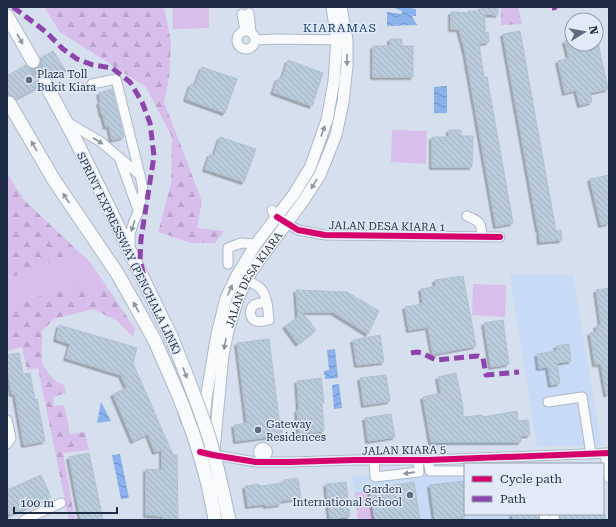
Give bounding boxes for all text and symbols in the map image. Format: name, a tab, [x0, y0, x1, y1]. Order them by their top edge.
north arrow	[564, 12, 604, 52]
district label: KIARAMAS	[303, 21, 377, 35]
text: N	[586, 25, 601, 36]
one-way arrow	[17, 33, 24, 45]
one-way arrow	[344, 54, 350, 67]
place label: Plaza Toll Bukit Kiara	[37, 68, 96, 94]
marker: Plaza Toll Bukit Kiara	[24, 75, 34, 85]
one-way arrow	[321, 124, 327, 136]
one-way arrow	[93, 137, 104, 145]
one-way arrow	[31, 140, 38, 152]
street label: SPRINT EXPRESSWAY (PENCHALA LINK)	[74, 150, 183, 357]
one-way arrow	[311, 178, 318, 190]
one-way arrow	[62, 193, 70, 203]
street label: JALAN DESA KIARA 1	[328, 219, 446, 234]
one-way arrow	[130, 220, 136, 232]
street label: JALAN DESA KIARA	[223, 229, 286, 329]
one-way arrow	[227, 284, 233, 296]
one-way arrow	[133, 301, 140, 313]
one-way arrow	[222, 338, 228, 351]
one-way arrow	[183, 367, 189, 379]
place label: Gateway Residences	[266, 418, 326, 444]
marker: Gateway Residences	[253, 425, 263, 435]
street label: JALAN KIARA 5	[362, 443, 446, 458]
legend	[464, 463, 604, 515]
one-way arrow	[403, 470, 415, 476]
text: Cycle path	[500, 472, 562, 486]
place label: Garden International School	[292, 483, 403, 509]
scale bar	[14, 489, 117, 515]
marker: Garden International School	[405, 490, 415, 500]
text: Path	[500, 492, 526, 506]
text: 100 m	[20, 496, 54, 510]

